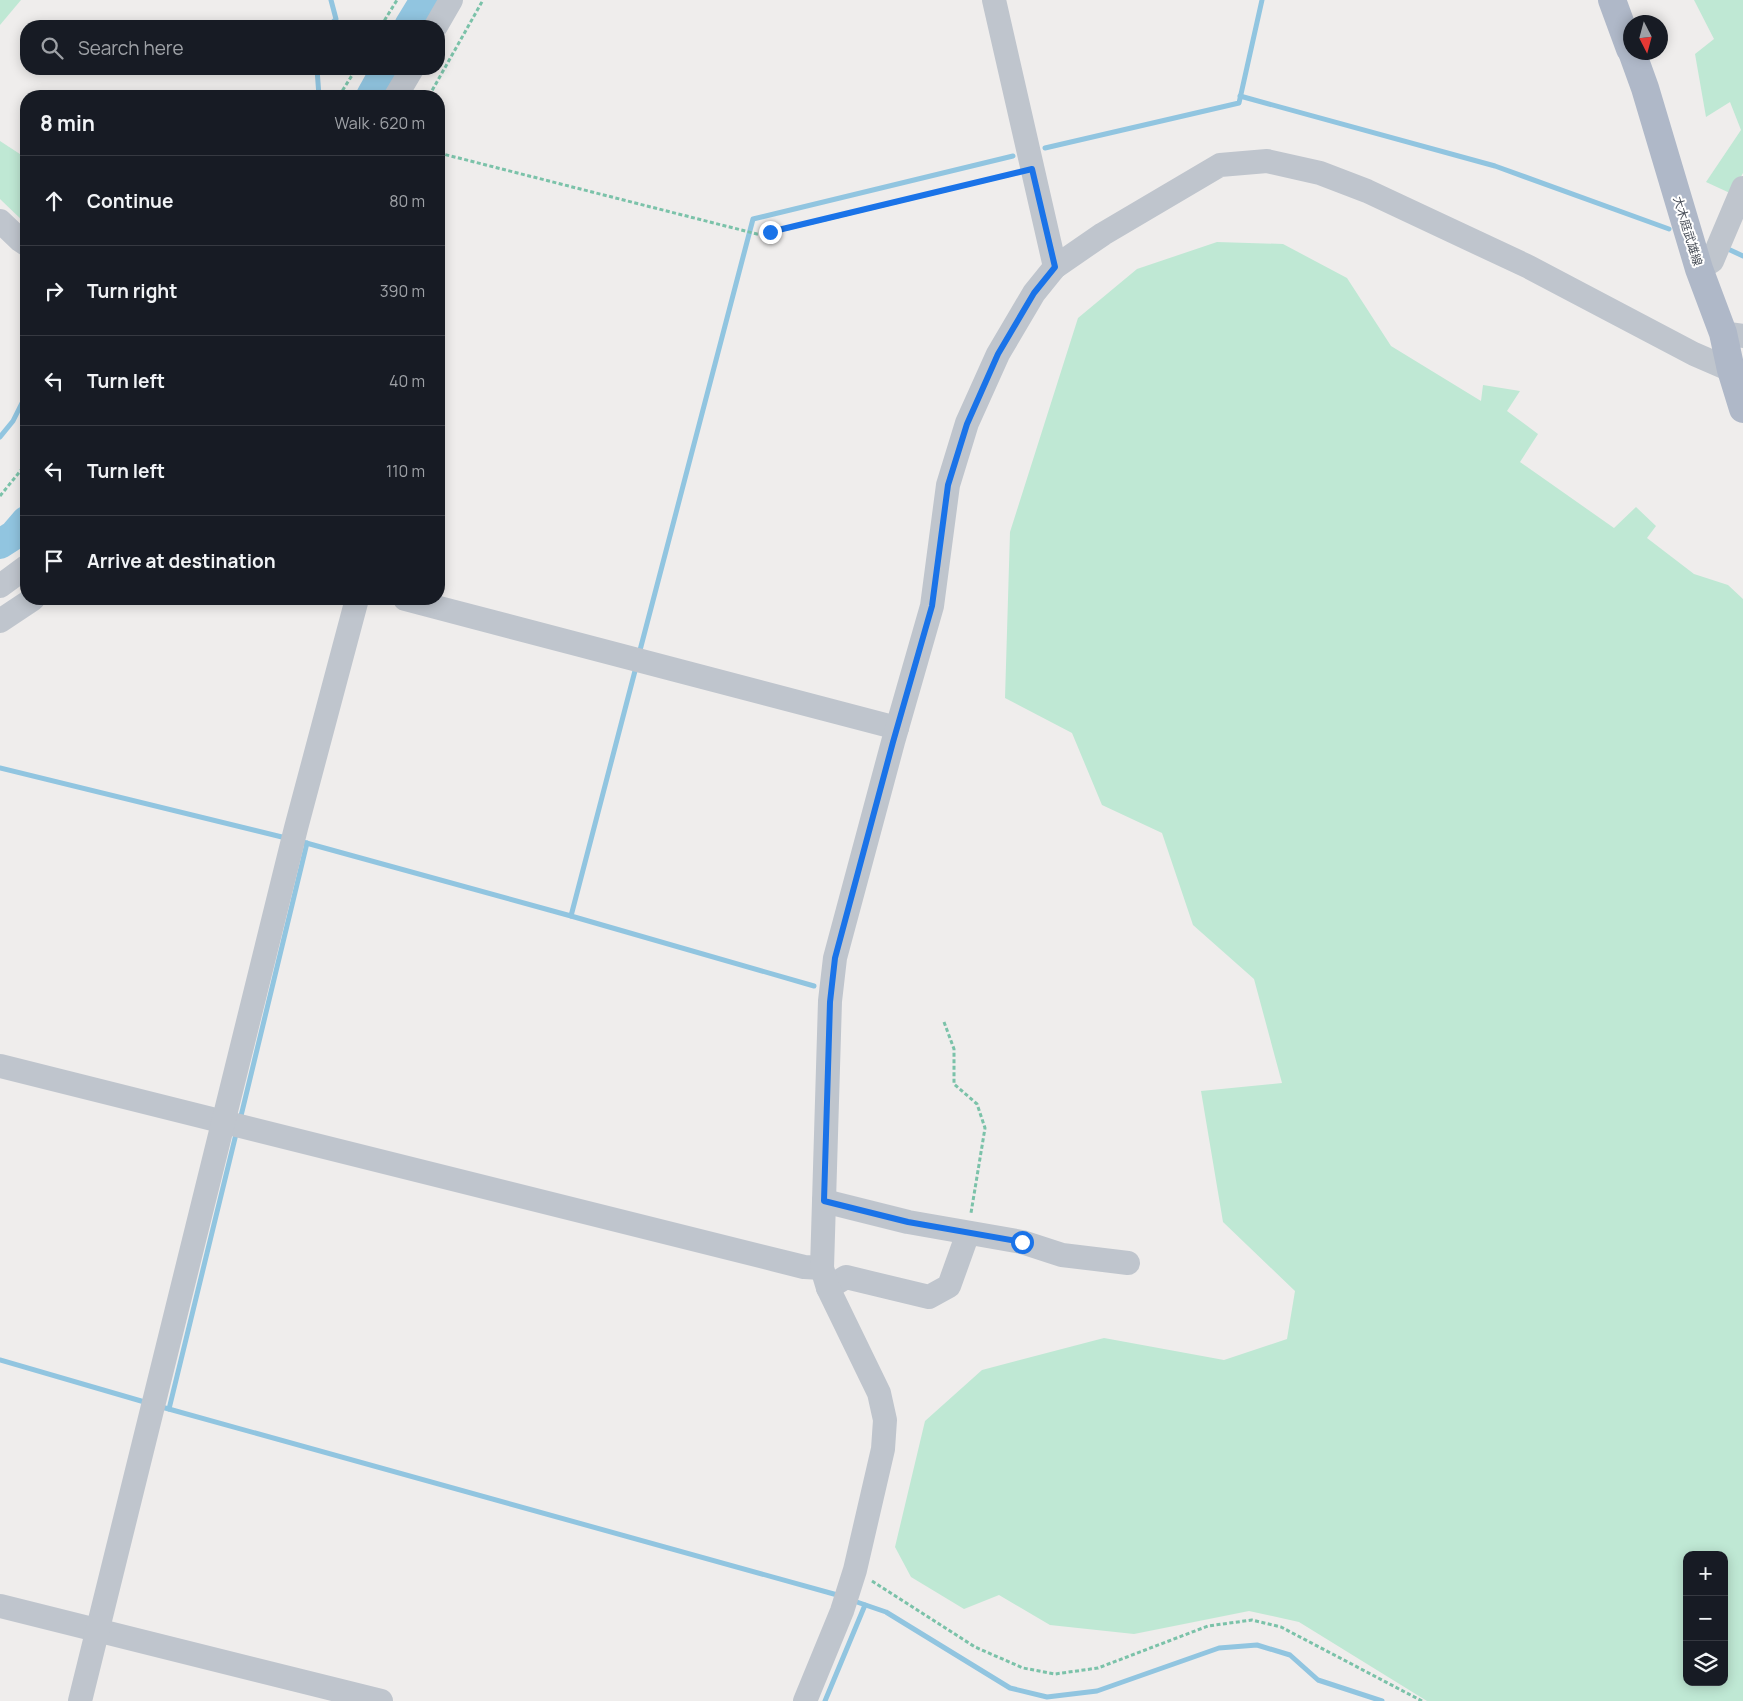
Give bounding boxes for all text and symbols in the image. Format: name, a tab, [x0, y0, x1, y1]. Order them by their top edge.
north arrow	[1623, 15, 1668, 60]
search box	[20, 20, 445, 75]
icon: search	[38, 34, 66, 62]
text: Search here	[78, 35, 184, 61]
text: 8 min	[40, 109, 95, 137]
text: Walk · 620 m	[335, 112, 425, 134]
icon: ahead	[40, 187, 68, 215]
text: Continue	[87, 188, 173, 214]
text: 80 m	[389, 190, 425, 212]
street label: 大木庭武雄線	[1669, 194, 1707, 268]
route end	[759, 221, 782, 244]
icon: right	[40, 277, 68, 305]
text: Turn right	[87, 278, 177, 304]
text: 390 m	[380, 280, 425, 302]
icon: left	[40, 367, 68, 395]
text: Turn left	[87, 368, 165, 394]
text: 40 m	[389, 370, 425, 392]
icon: left	[40, 457, 68, 485]
text: Turn left	[87, 458, 165, 484]
text: 110 m	[386, 460, 425, 482]
icon: arrive	[40, 547, 68, 575]
text: Arrive at destination	[87, 548, 276, 574]
route start	[1011, 1231, 1034, 1254]
map controls	[1683, 1551, 1728, 1686]
button: +	[1683, 1551, 1728, 1596]
button: −	[1683, 1596, 1728, 1641]
button: layers	[1683, 1641, 1728, 1686]

